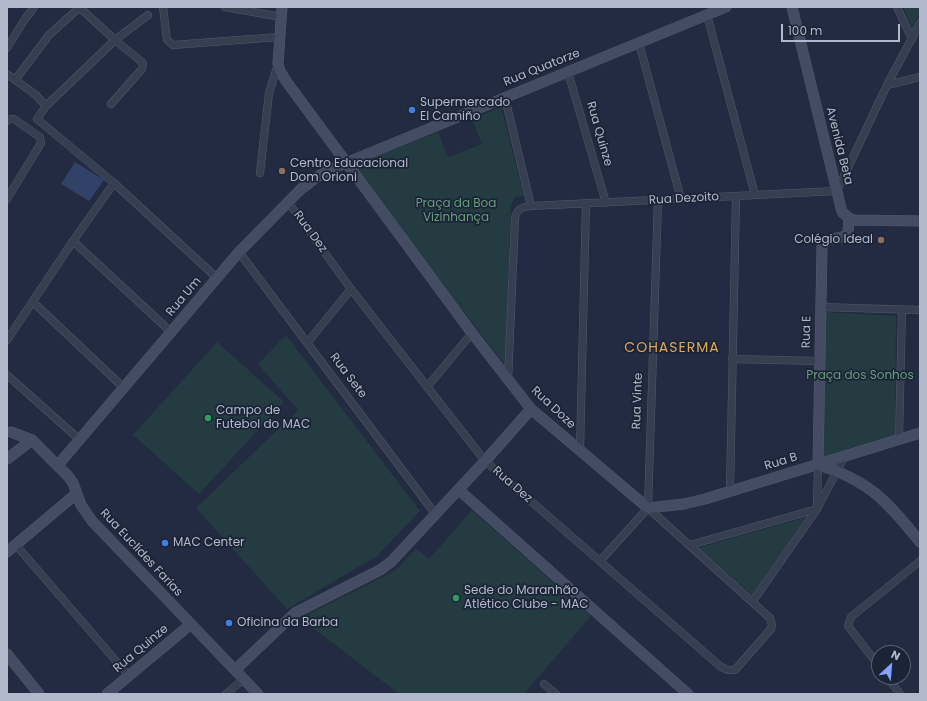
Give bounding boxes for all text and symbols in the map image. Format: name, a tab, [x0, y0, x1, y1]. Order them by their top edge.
scale bar	[783, 16, 902, 42]
text: 100 m	[788, 22, 822, 39]
street label: Rua Quatorze	[502, 46, 582, 90]
place label: Supermercado El Camiño	[420, 96, 510, 124]
street label: Rua Quinze	[583, 100, 615, 168]
marker: Supermercado El Camiño	[407, 105, 417, 115]
street label: Avenida Beta	[822, 106, 856, 186]
place label: Centro Educacional Dom Orioni	[290, 157, 408, 185]
marker: Centro Educacional Dom Orioni	[277, 166, 287, 176]
street label: Rua Dezoito	[648, 190, 720, 208]
park label: Praça da Boa Vizinhança	[416, 197, 496, 225]
street label: Rua Dez	[290, 208, 330, 256]
place label: Colégio Ideal	[794, 233, 873, 247]
marker: Colégio Ideal	[876, 235, 886, 245]
street label: Rua Um	[163, 274, 205, 320]
street label: Rua E	[800, 316, 814, 348]
district label: COHASERMA	[624, 340, 720, 356]
street label: Rua Sete	[326, 351, 370, 401]
park label: Praça dos Sonhos	[806, 369, 914, 383]
street label: Rua Vinte	[630, 372, 646, 430]
street label: Rua Doze	[528, 384, 578, 432]
place label: Campo de Futebol do MAC	[216, 404, 310, 432]
marker: Campo de Futebol do MAC	[203, 413, 213, 423]
street label: Rua B	[763, 450, 799, 474]
street label: Rua Dez	[489, 464, 535, 506]
street label: Rua Euclídes Farias	[97, 506, 185, 600]
place label: MAC Center	[173, 536, 245, 550]
marker: MAC Center	[160, 538, 170, 548]
place label: Sede do Maranhão Atlético Clube - MAC	[464, 584, 588, 612]
marker: Sede do Maranhão Atlético Clube - MAC	[451, 593, 461, 603]
place label: Oficina da Barba	[237, 616, 338, 630]
marker: Oficina da Barba	[224, 618, 234, 628]
street label: Rua Quinze	[111, 622, 171, 676]
north arrow	[871, 645, 911, 685]
text: N	[889, 646, 903, 664]

